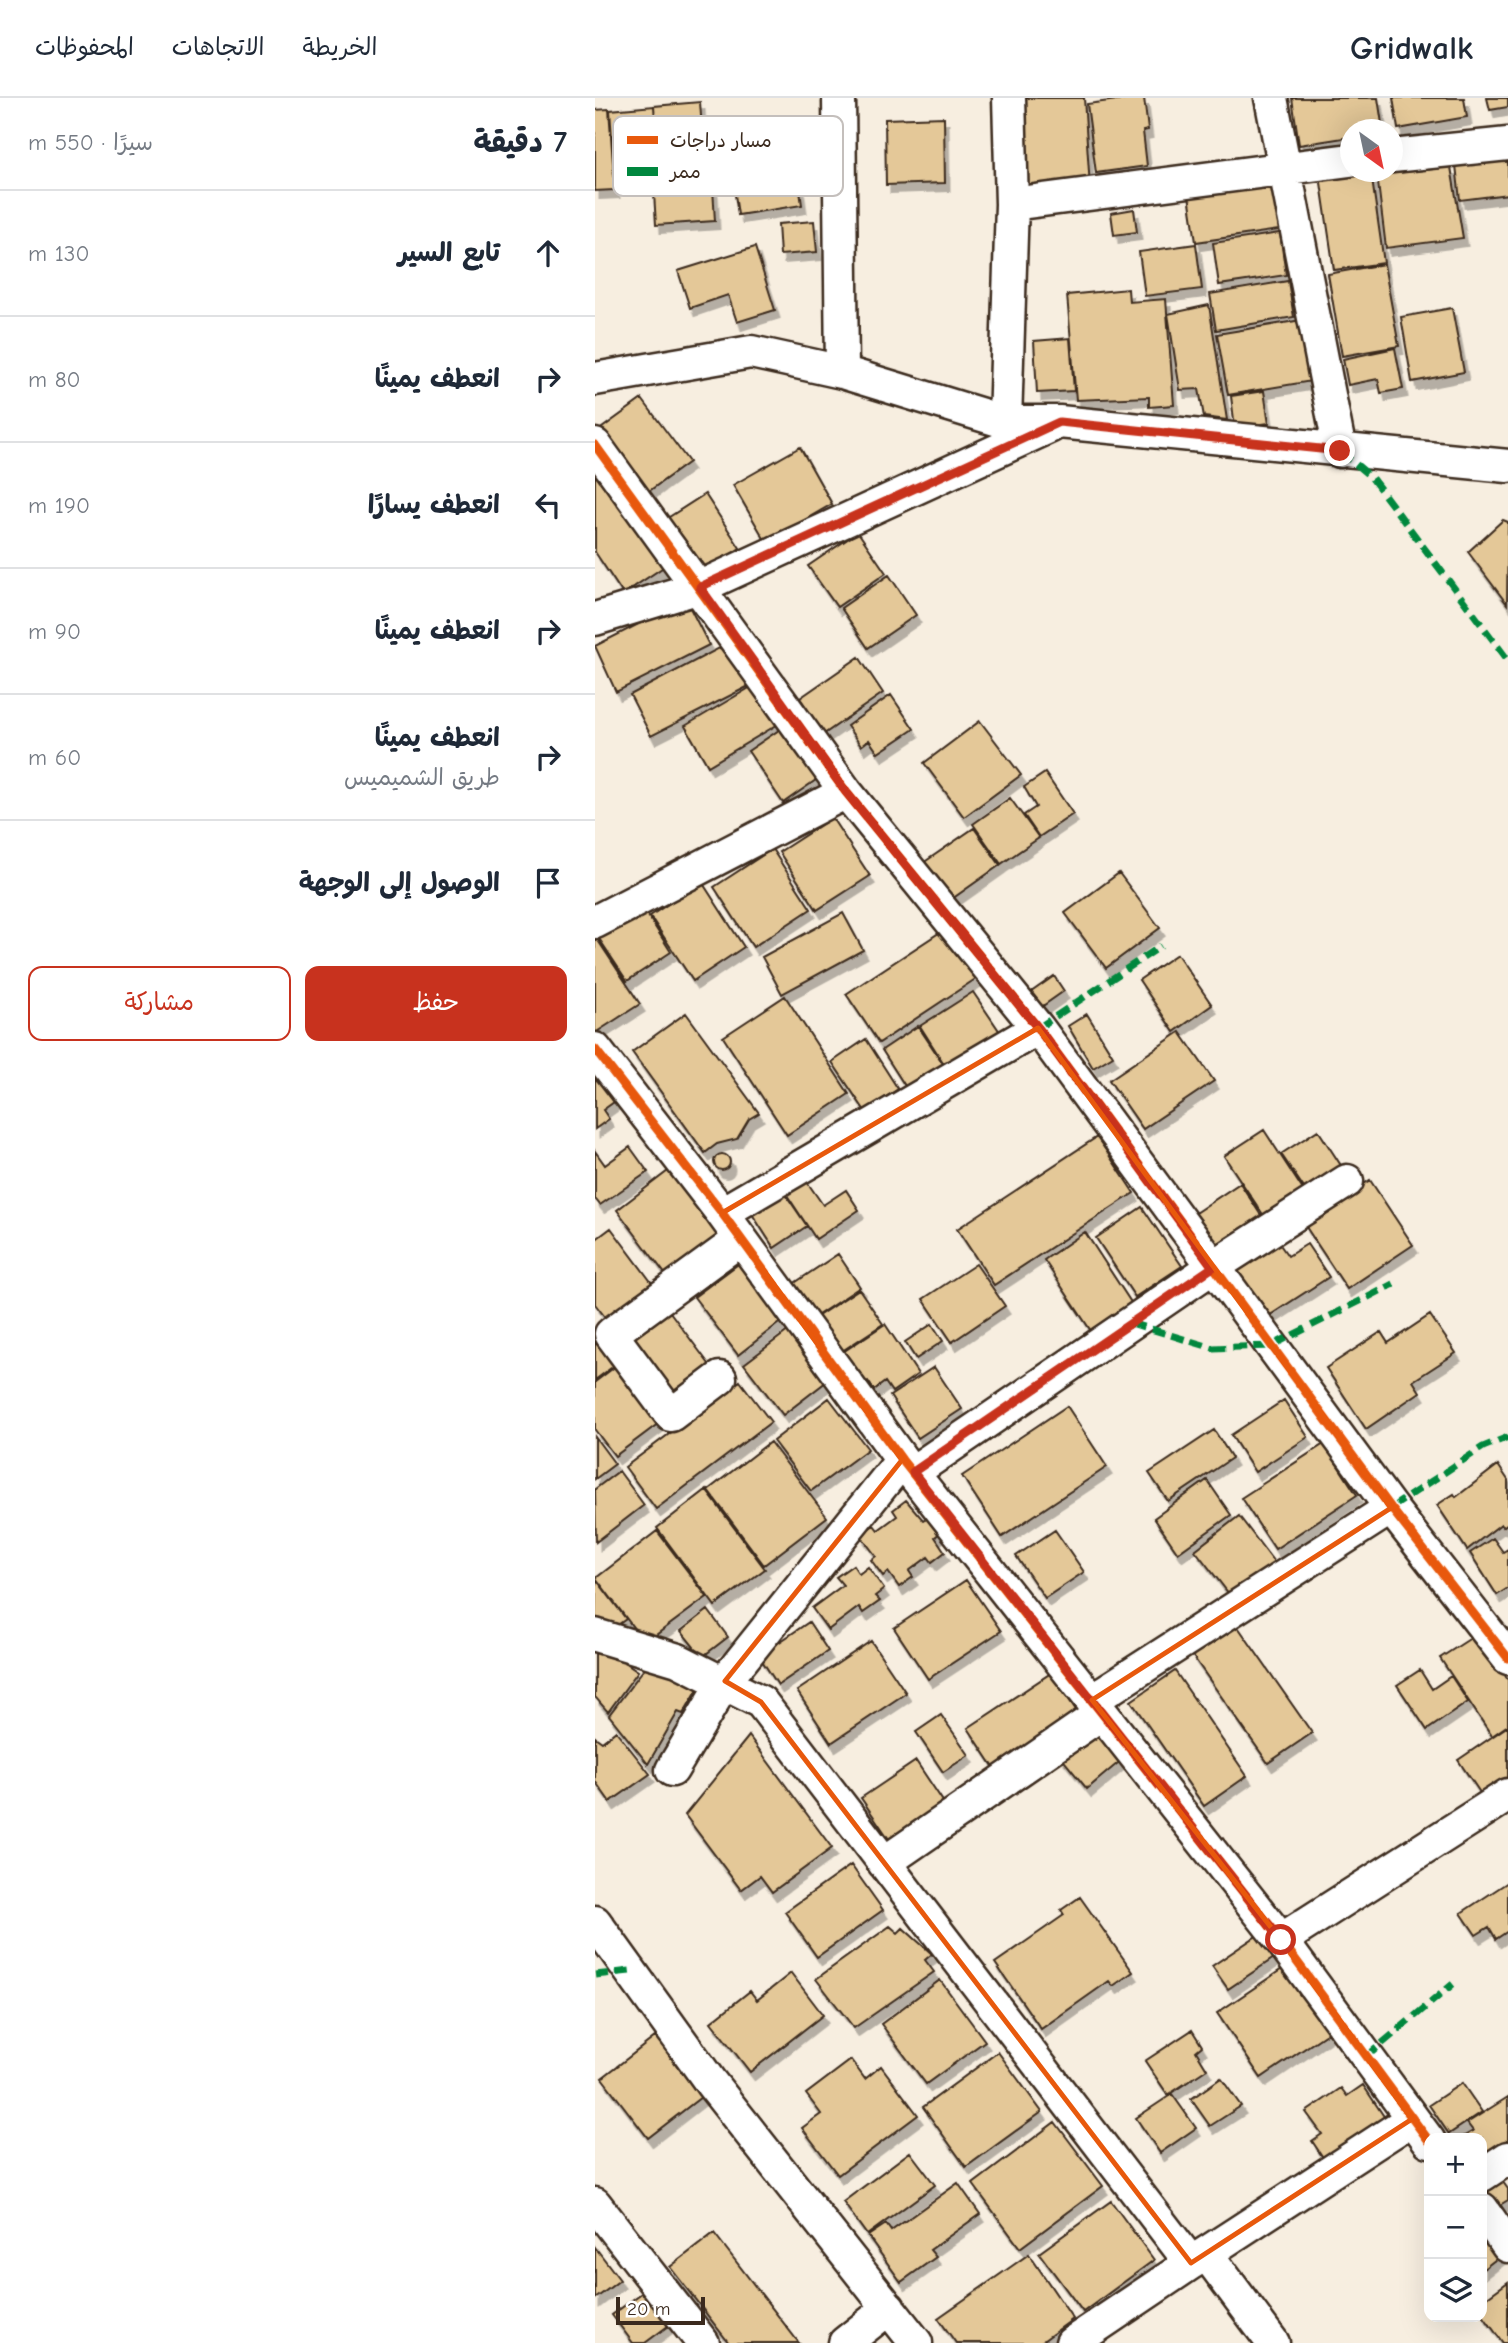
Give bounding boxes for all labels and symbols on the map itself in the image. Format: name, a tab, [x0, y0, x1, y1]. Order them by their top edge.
legend	[613, 116, 843, 196]
north arrow	[1340, 119, 1403, 182]
text: مسار دراجات	[670, 130, 772, 152]
text: ممر	[668, 161, 701, 183]
route end	[1324, 435, 1355, 466]
route start	[1265, 1924, 1296, 1955]
scale bar	[616, 2294, 705, 2326]

